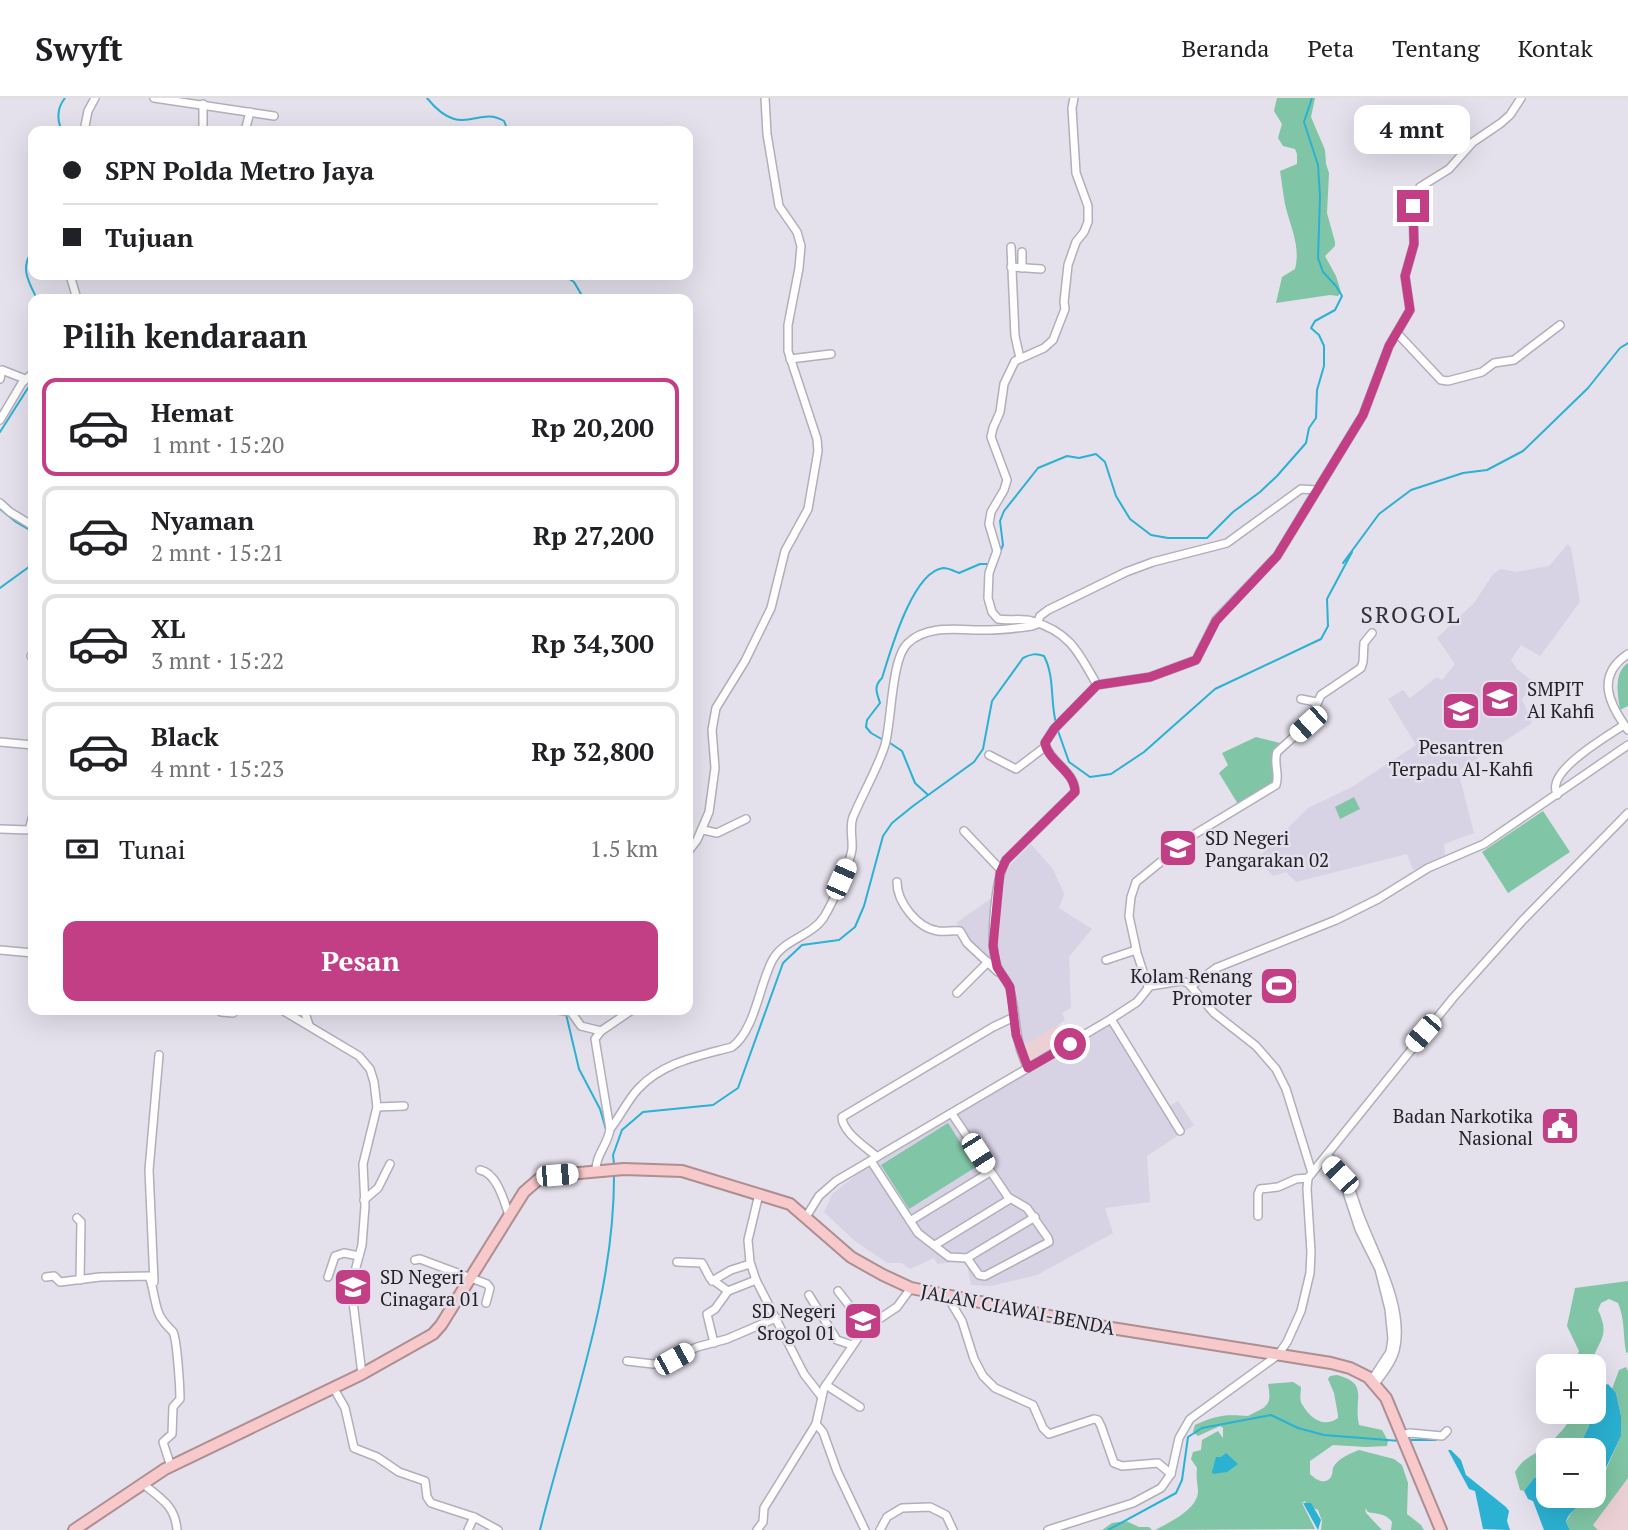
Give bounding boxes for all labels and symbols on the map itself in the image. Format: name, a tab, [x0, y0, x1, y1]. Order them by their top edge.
callout: 4 mnt	[1355, 105, 1471, 154]
route end	[1397, 190, 1429, 222]
district label: SROGOL	[1361, 599, 1461, 630]
place label: SMPIT Al Kahfi	[1527, 676, 1595, 723]
school or university icon: SMPIT Al Kahfi	[1479, 678, 1521, 720]
school or university icon: Pesantren Terpadu Al-Kahfi	[1440, 690, 1482, 732]
car	[1286, 702, 1331, 746]
place label: Pesantren Terpadu Al-Kahfi	[1389, 734, 1533, 781]
place label: SD Negeri Pangarakan 02	[1205, 825, 1329, 872]
school or university icon: SD Negeri Pangarakan 02	[1157, 827, 1199, 869]
car	[823, 856, 860, 902]
place label: Kolam Renang Promoter	[1130, 963, 1253, 1010]
sports icon: Kolam Renang Promoter	[1258, 965, 1300, 1007]
car	[1402, 1010, 1445, 1056]
route start	[1054, 1028, 1086, 1060]
place label: Badan Narkotika Nasional	[1393, 1103, 1533, 1150]
public building icon: Badan Narkotika Nasional	[1539, 1105, 1581, 1147]
car	[958, 1130, 999, 1176]
car	[1318, 1152, 1363, 1198]
car	[536, 1163, 579, 1187]
place label: SD Negeri Cinagara 01	[380, 1264, 480, 1311]
school or university icon: SD Negeri Cinagara 01	[332, 1266, 374, 1308]
street label: JALAN CIAWAI-BENDA	[919, 1278, 1117, 1340]
place label: SD Negeri Srogol 01	[752, 1298, 836, 1345]
school or university icon: SD Negeri Srogol 01	[842, 1300, 884, 1342]
car	[651, 1340, 698, 1378]

